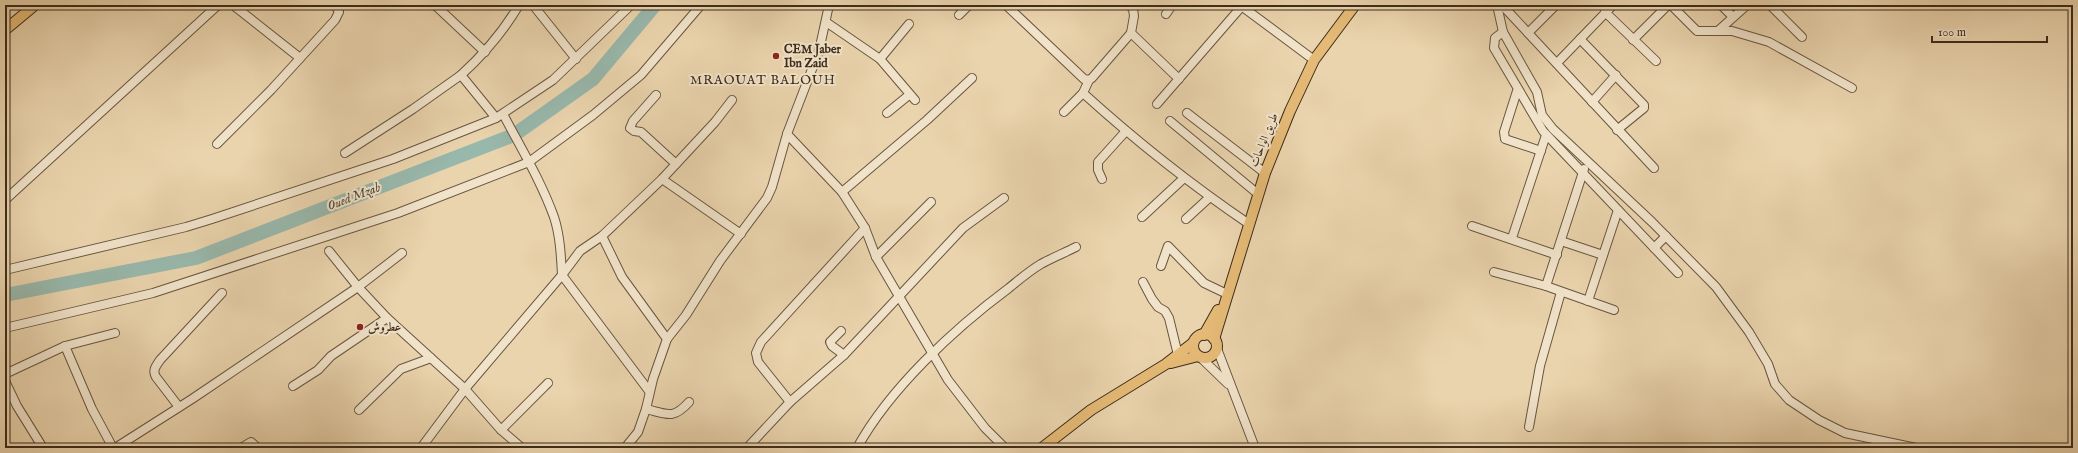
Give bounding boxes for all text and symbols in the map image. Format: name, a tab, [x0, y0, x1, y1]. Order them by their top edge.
scale bar	[1932, 18, 2047, 44]
text: 100 m	[1938, 25, 1966, 40]
place label: CEM Jaber Ibn Zaid	[784, 42, 841, 71]
marker: CEM Jaber Ibn Zaid	[771, 51, 781, 61]
district label: MRAOUAT BALOUH	[690, 72, 836, 89]
street label: طريق الواحات	[1246, 111, 1282, 169]
water label: Oued Mzab	[325, 179, 383, 215]
place label: عطروش	[368, 320, 401, 335]
marker: عطروش	[355, 322, 365, 332]

